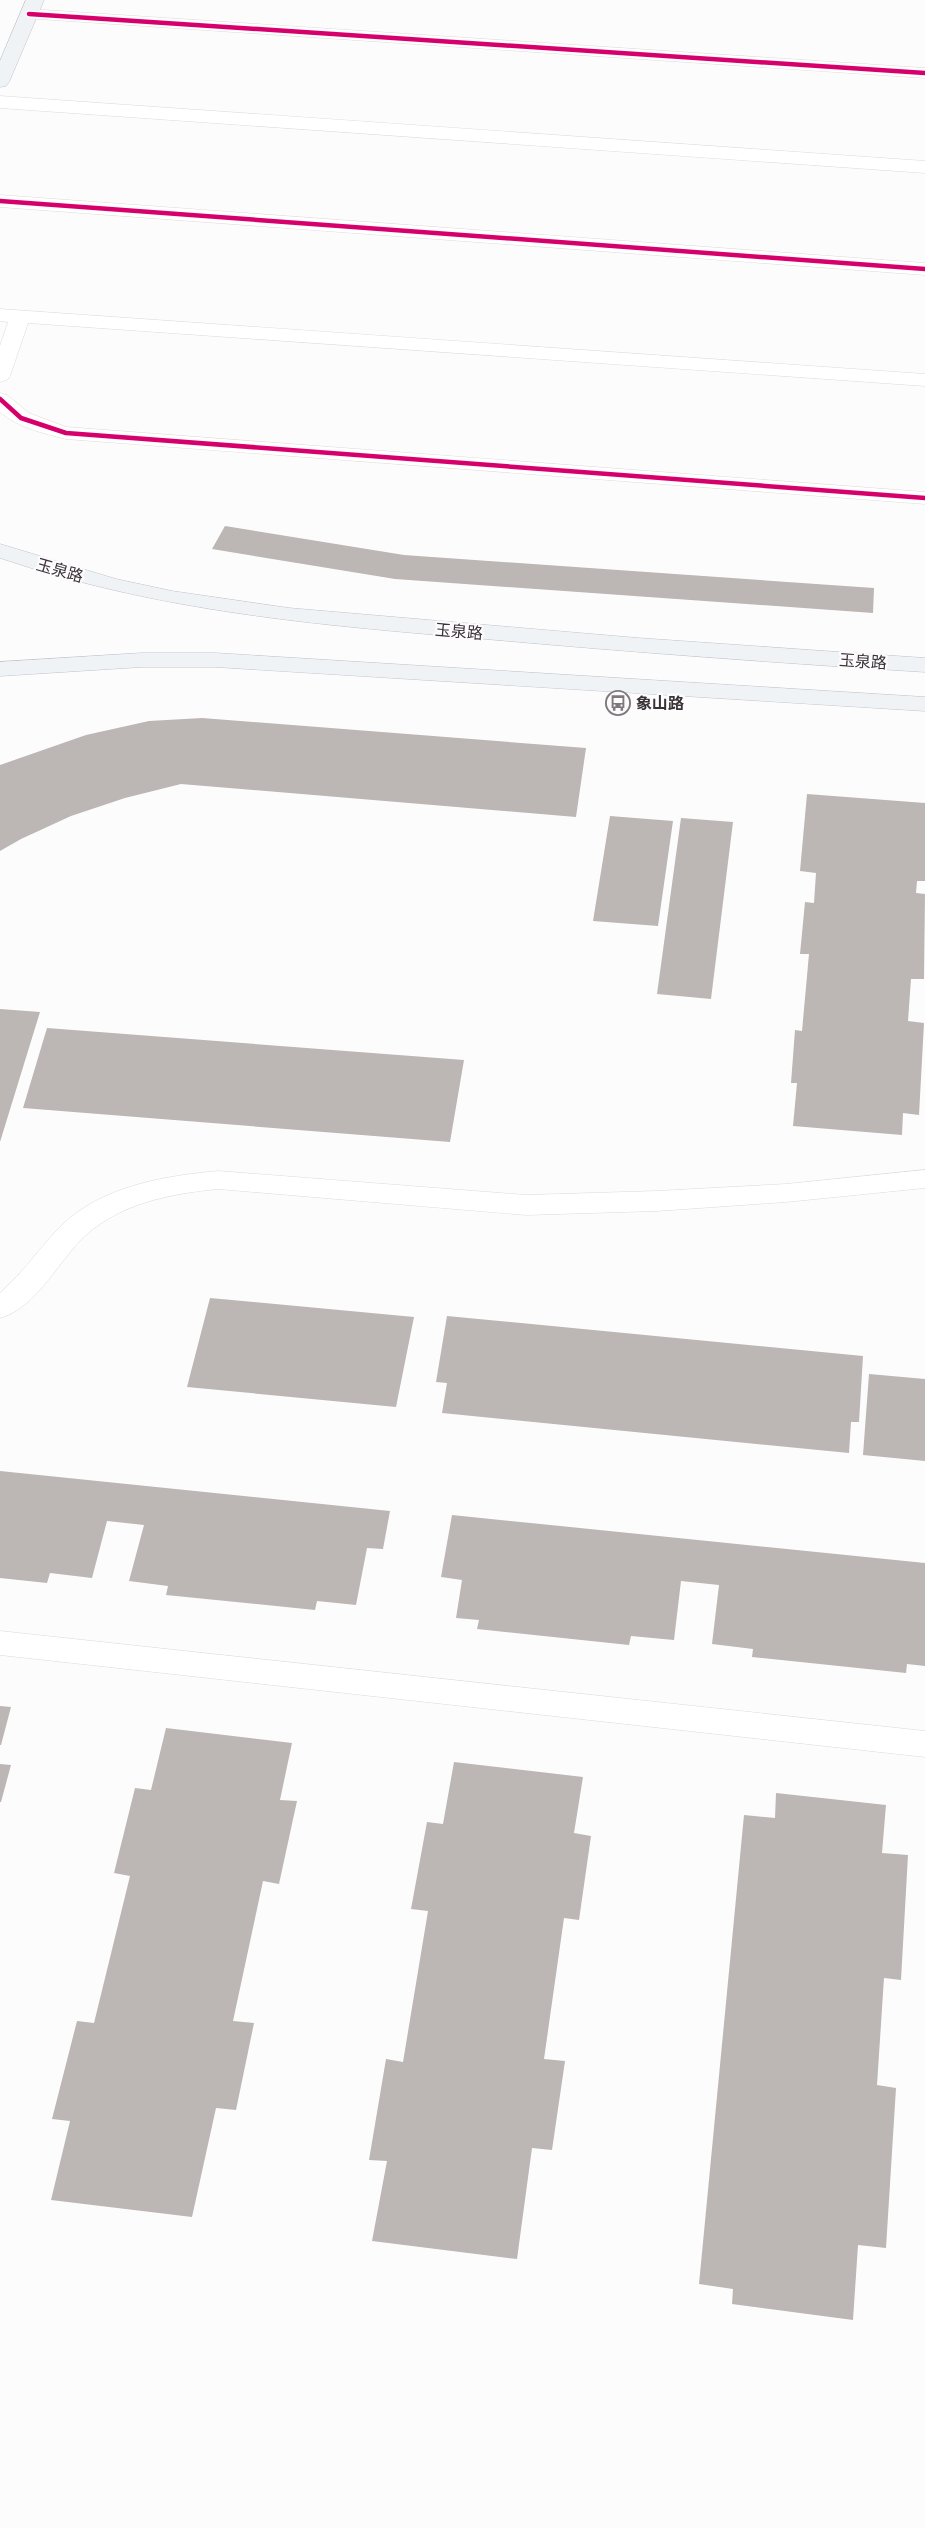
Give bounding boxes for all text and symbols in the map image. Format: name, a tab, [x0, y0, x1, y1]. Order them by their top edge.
street label: 玉泉路	[34, 554, 86, 586]
street label: 玉泉路	[434, 619, 484, 643]
street label: 玉泉路	[838, 649, 888, 673]
bus stop icon: 象山路	[605, 690, 631, 716]
place label: 象山路	[636, 693, 684, 713]

